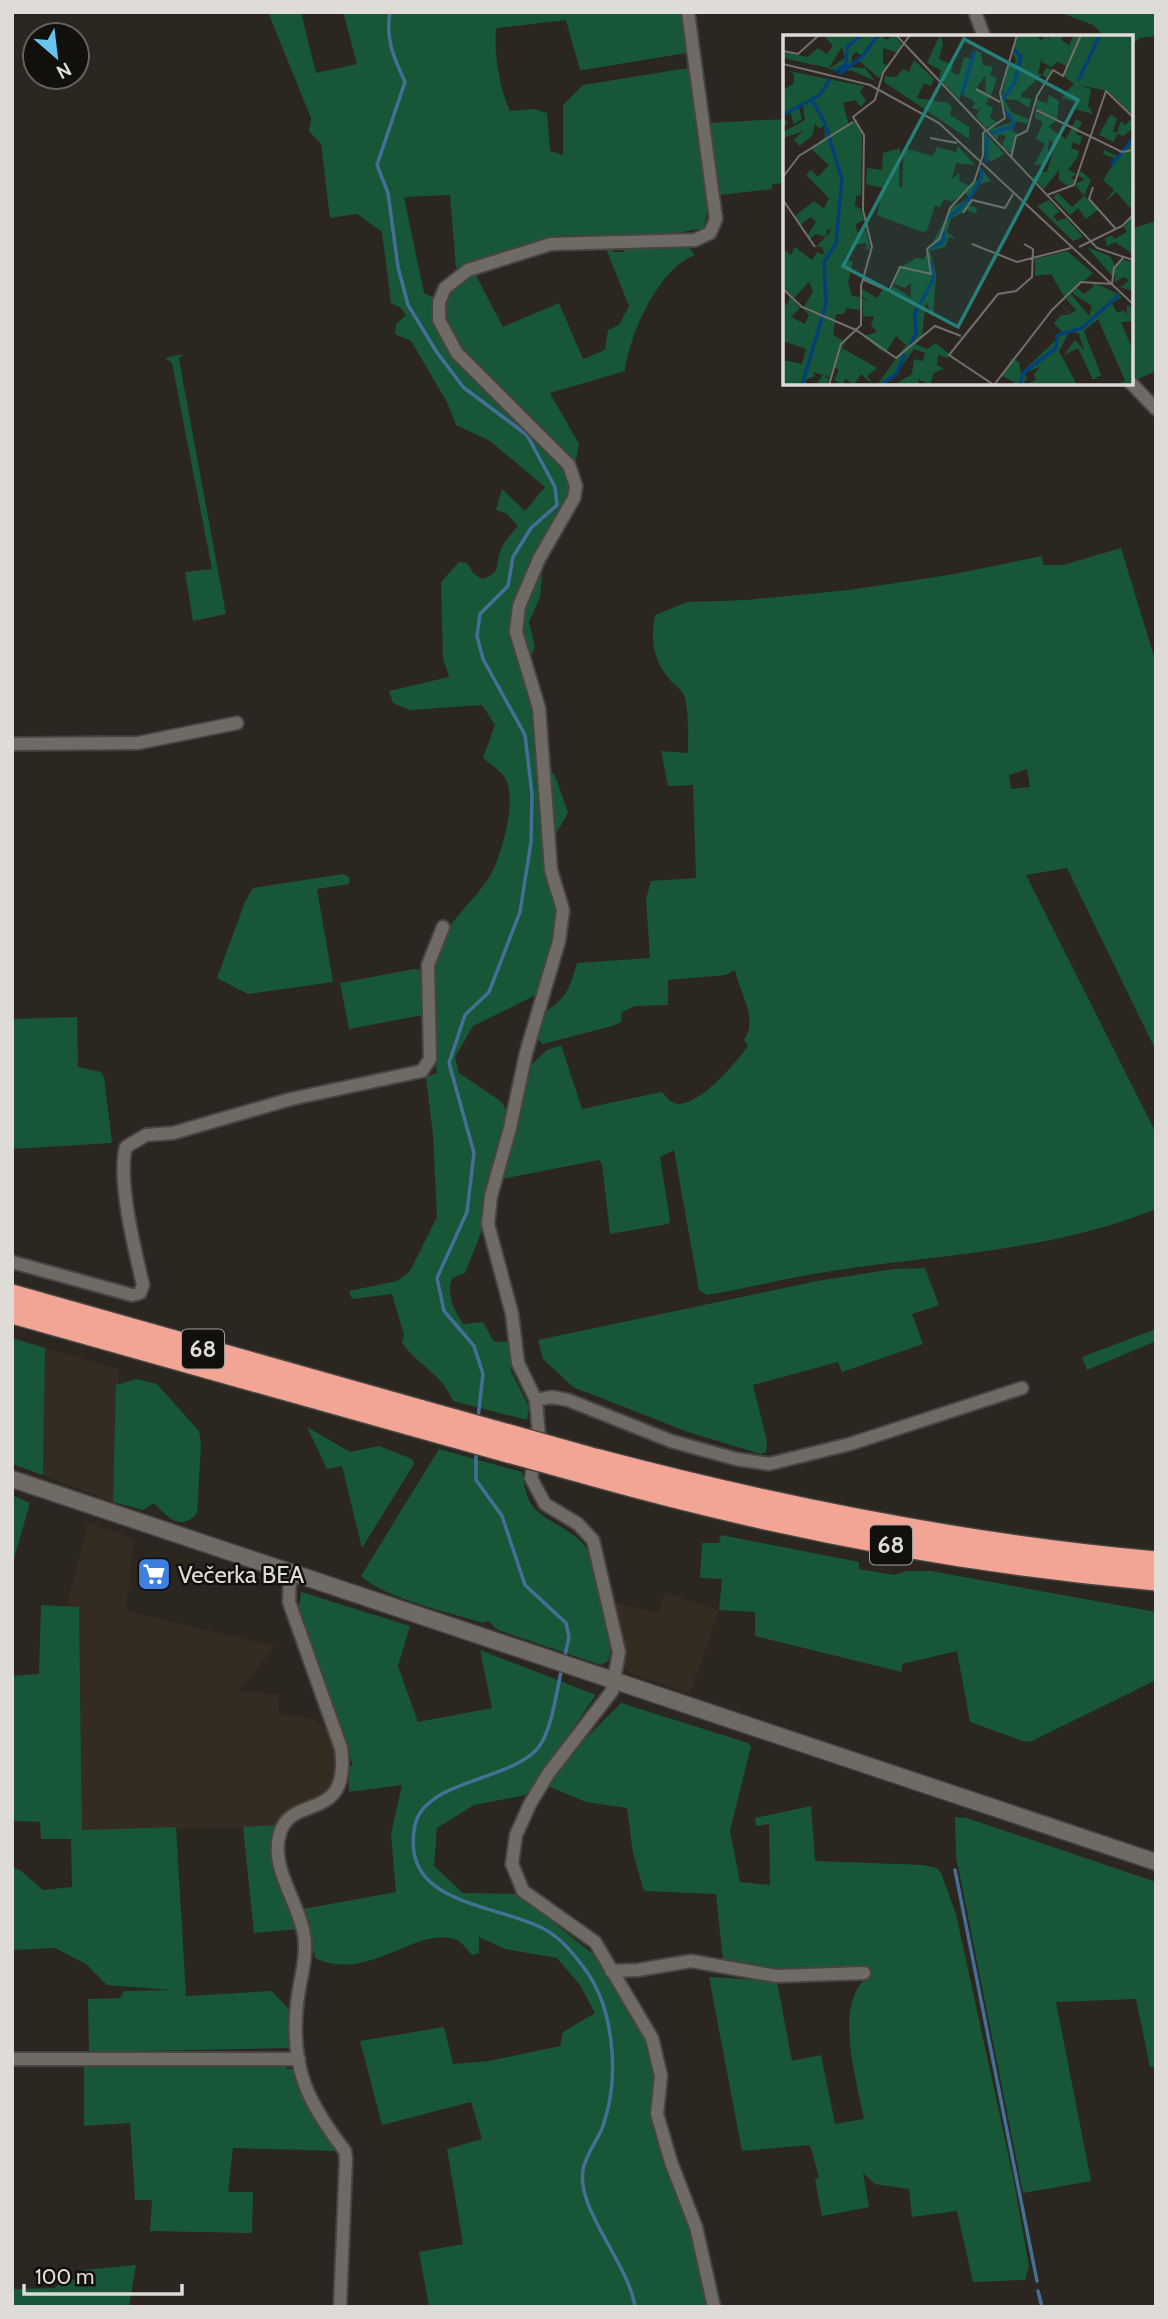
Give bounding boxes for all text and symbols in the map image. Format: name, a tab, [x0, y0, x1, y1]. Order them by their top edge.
north arrow	[21, 21, 91, 91]
inset map	[783, 35, 1133, 385]
text: N	[52, 57, 75, 84]
road number: 68	[182, 1330, 224, 1368]
road number: 68	[870, 1526, 912, 1564]
supermarket icon: Večerka BEA	[135, 1555, 173, 1593]
place label: Večerka BEA	[178, 1560, 304, 1589]
scale bar	[24, 2252, 182, 2296]
text: 100 m	[35, 2264, 94, 2289]

